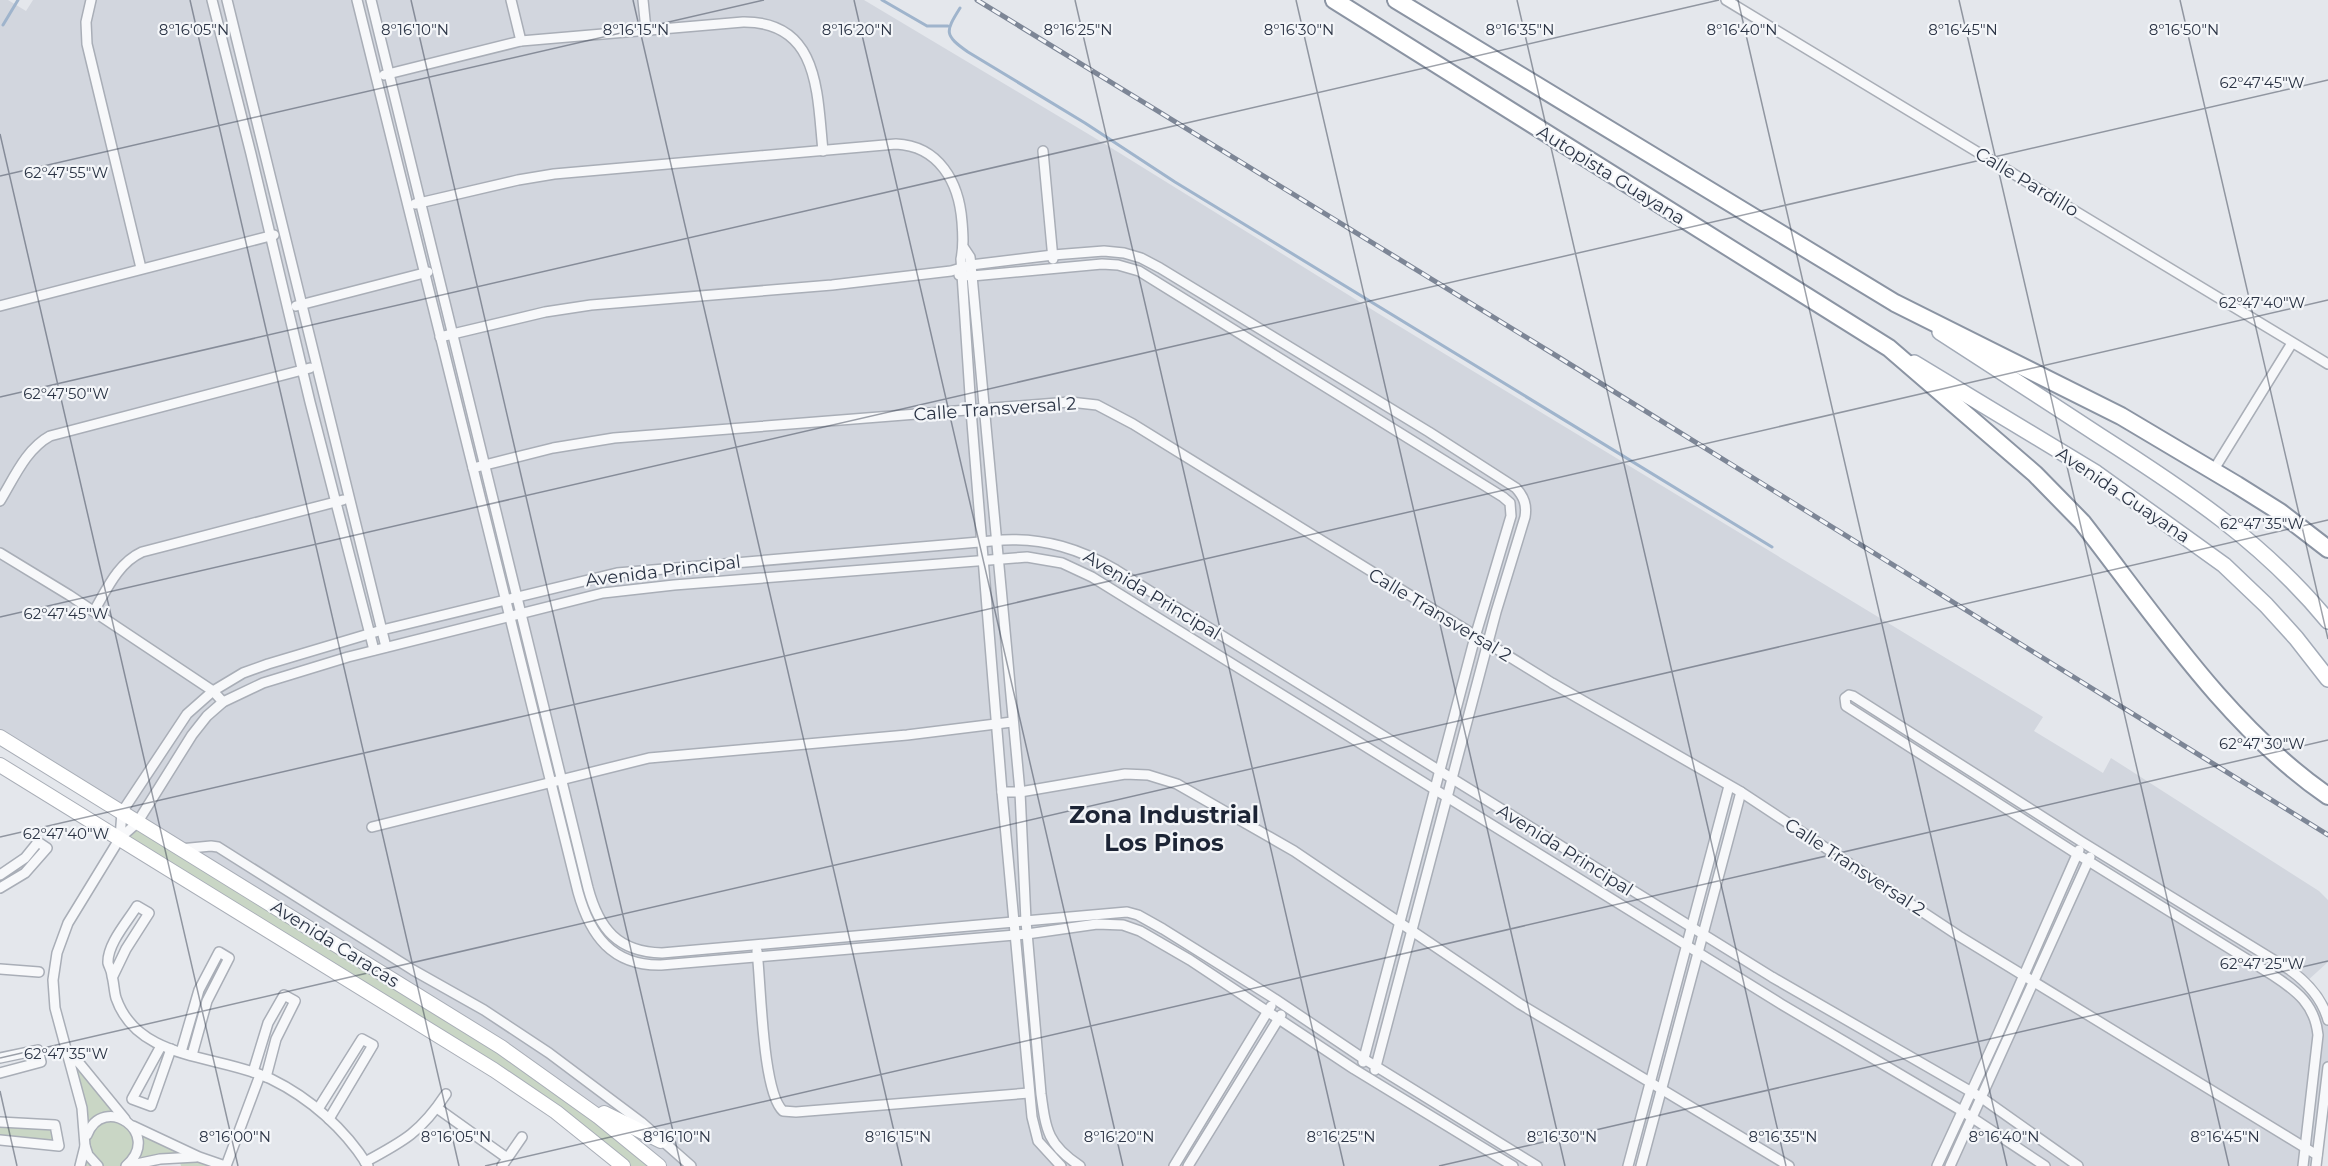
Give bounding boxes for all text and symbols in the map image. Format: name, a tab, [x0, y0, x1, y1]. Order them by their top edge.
text: 8°16'05"N	[159, 20, 229, 39]
text: 8°16'10"N	[381, 20, 449, 39]
text: 8°16'15"N	[603, 20, 669, 39]
text: 8°16'20"N	[822, 20, 892, 39]
text: 8°16'25"N	[1043, 20, 1113, 39]
text: 8°16'30"N	[1264, 20, 1334, 39]
text: 8°16'35"N	[1486, 20, 1554, 39]
text: 8°16'40"N	[1706, 20, 1778, 39]
text: 8°16'45"N	[1928, 20, 1998, 39]
text: 8°16'50"N	[2149, 20, 2219, 39]
text: 62°47'45"W	[2220, 73, 2305, 92]
street label: Autopista Guayana	[1533, 121, 1689, 229]
street label: Calle Pardillo	[1971, 142, 2083, 222]
text: 62°47'55"W	[24, 163, 108, 182]
text: 62°47'40"W	[2219, 293, 2306, 312]
text: 62°47'50"W	[23, 384, 109, 403]
street label: Calle Transversal 2	[913, 392, 1077, 426]
street label: Avenida Guayana	[2052, 442, 2194, 548]
text: 62°47'35"W	[2220, 514, 2304, 533]
street label: Avenida Principal	[1079, 545, 1225, 645]
street label: Avenida Principal	[584, 551, 742, 591]
street label: Calle Transversal 2	[1364, 564, 1516, 666]
text: 62°47'45"W	[24, 604, 109, 623]
text: 62°47'30"W	[2219, 734, 2305, 753]
street label: Avenida Principal	[1493, 799, 1637, 901]
district label: Zona Industrial Los Pinos	[1069, 800, 1259, 857]
street label: Calle Transversal 2	[1781, 813, 1929, 921]
text: 62°47'40"W	[23, 824, 110, 843]
street label: Avenida Caracas	[267, 896, 403, 992]
text: 62°47'25"W	[2220, 954, 2305, 973]
text: 62°47'35"W	[24, 1044, 108, 1063]
text: 8°16'00"N	[199, 1127, 271, 1146]
text: 8°16'05"N	[421, 1127, 491, 1146]
text: 8°16'10"N	[643, 1127, 711, 1146]
text: 8°16'15"N	[865, 1127, 931, 1146]
text: 8°16'20"N	[1084, 1127, 1154, 1146]
text: 8°16'25"N	[1306, 1127, 1376, 1146]
text: 8°16'30"N	[1527, 1127, 1597, 1146]
text: 8°16'35"N	[1749, 1127, 1817, 1146]
text: 8°16'40"N	[1968, 1127, 2040, 1146]
text: 8°16'45"N	[2190, 1127, 2260, 1146]

